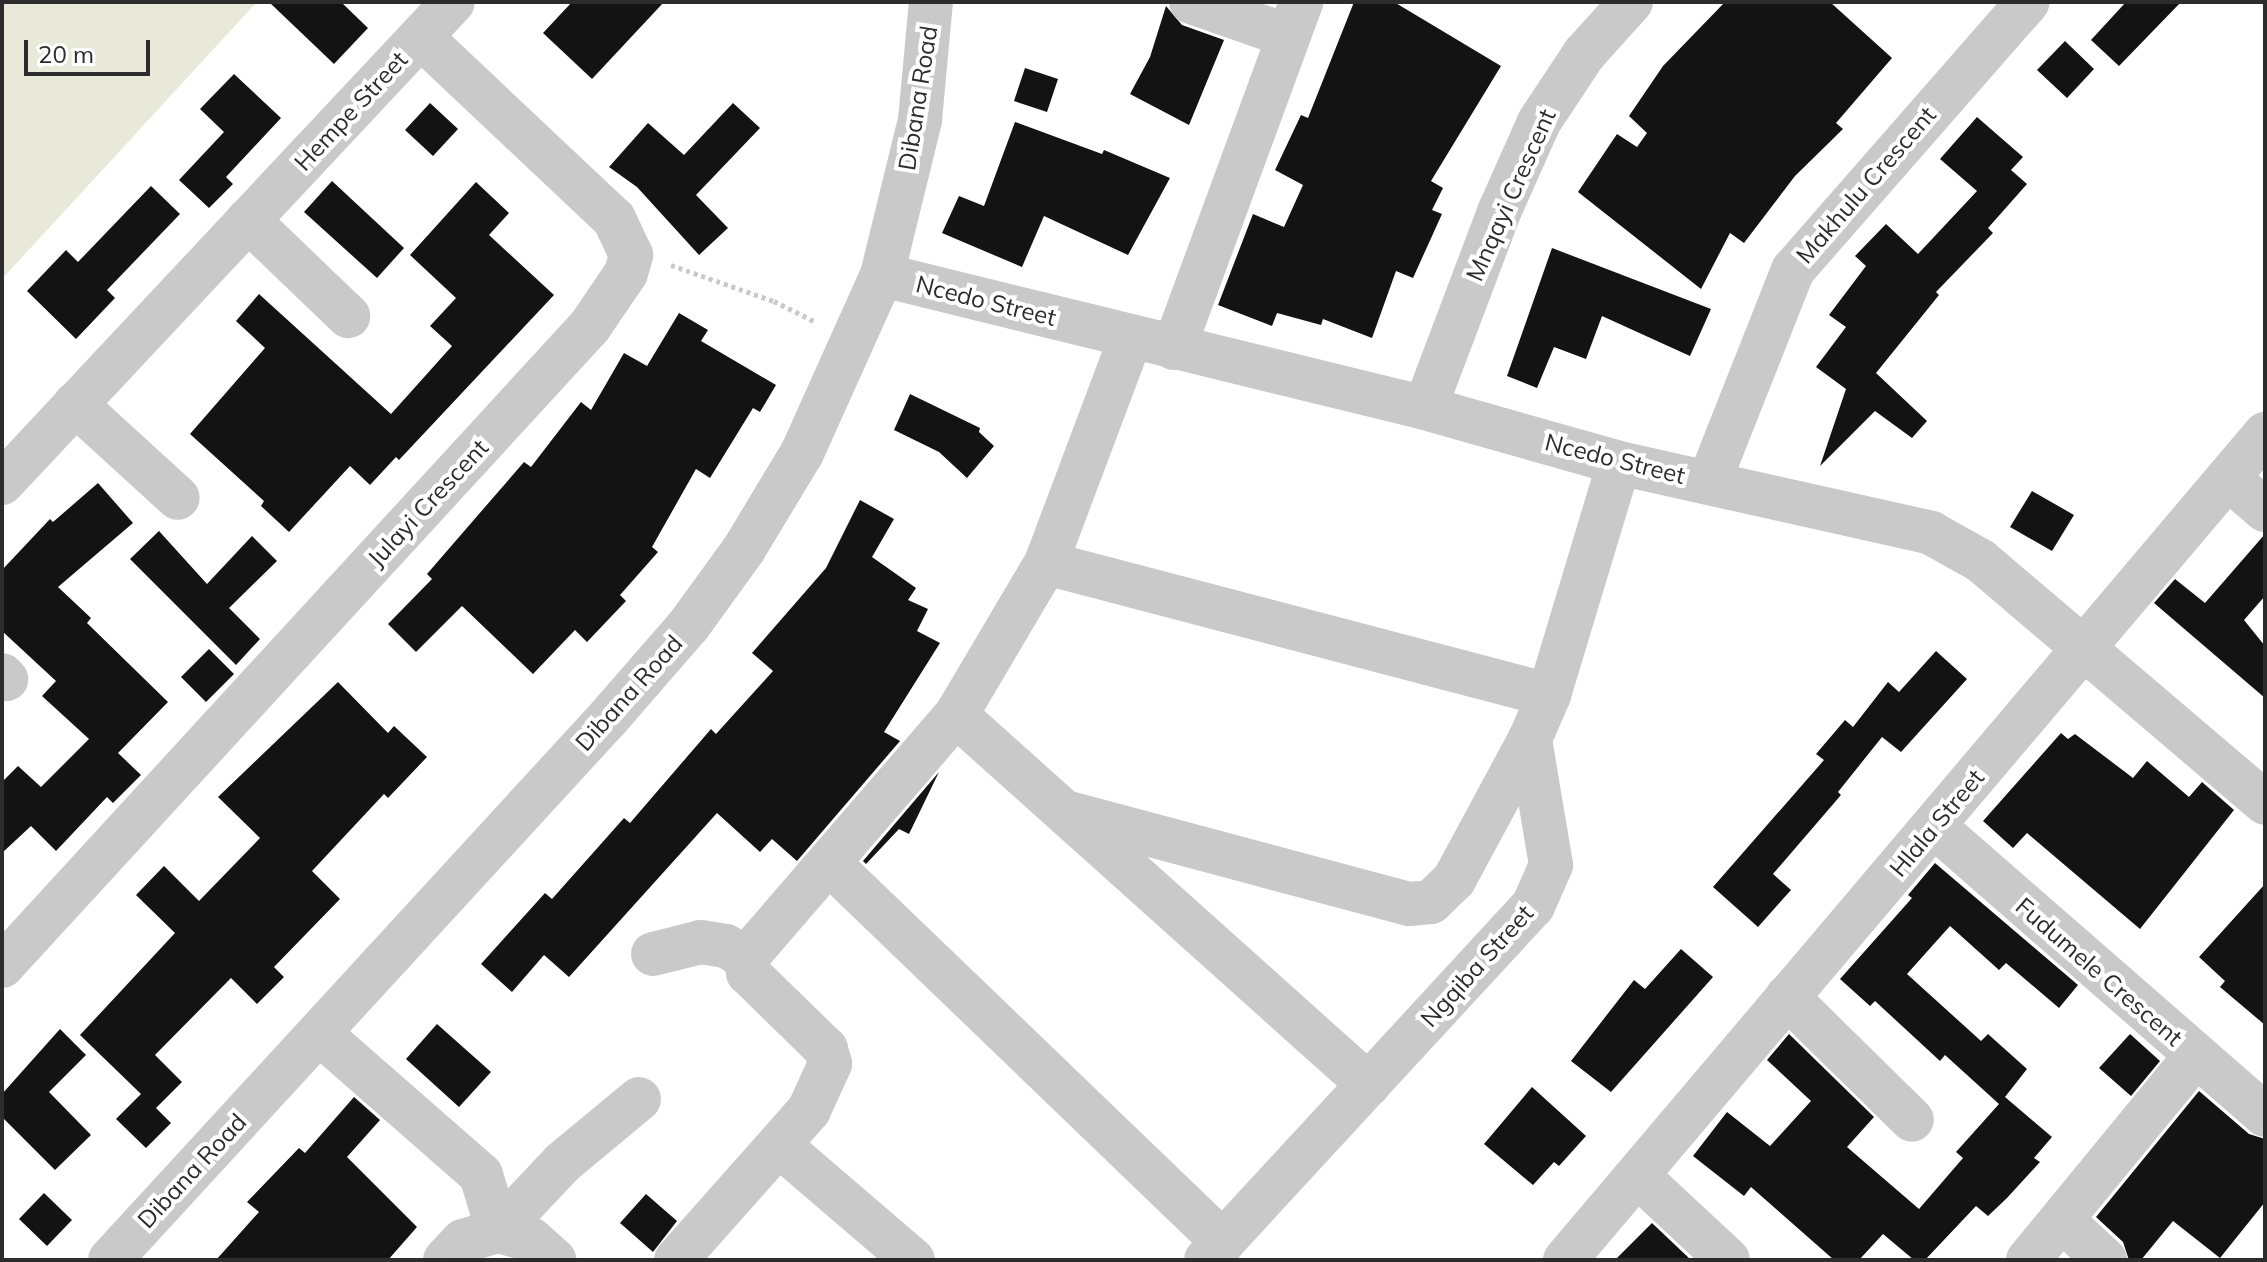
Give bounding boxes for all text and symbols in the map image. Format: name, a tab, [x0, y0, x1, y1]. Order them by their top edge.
scale bar	[28, 24, 154, 74]
street label: Dibana Road	[892, 24, 944, 172]
text: 20 m	[38, 39, 94, 69]
street label: Hempe Street	[288, 45, 414, 177]
street label: Makhulu Crescent	[1790, 101, 1942, 269]
street label: Mnqayi Crescent	[1460, 105, 1562, 285]
street label: Ncedo Street	[913, 270, 1059, 332]
street label: Ncedo Street	[1542, 428, 1688, 490]
street label: Julayi Crescent	[362, 433, 494, 573]
street label: Dibana Road	[569, 629, 689, 757]
street label: Hlala Street	[1884, 763, 1990, 883]
street label: Fudumele Crescent	[2010, 892, 2188, 1052]
street label: Ngqiba Street	[1415, 899, 1539, 1033]
street label: Dibana Road	[132, 1108, 252, 1234]

